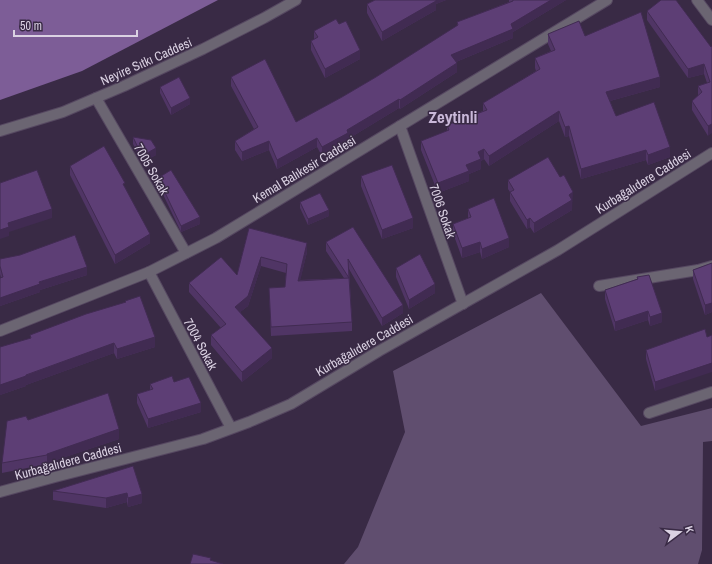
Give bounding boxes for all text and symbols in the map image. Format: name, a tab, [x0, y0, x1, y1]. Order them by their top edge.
scale bar	[14, 12, 137, 38]
text: 50 m	[20, 18, 42, 34]
street label: Neyire Sıtkı Caddesi	[98, 34, 195, 89]
district label: Zeytinli	[429, 105, 477, 128]
street label: Kemal Balıkesir Caddesi	[250, 132, 359, 207]
street label: 7005 Sokak	[130, 141, 173, 198]
street label: Kurbağalıdere Caddesi	[592, 145, 694, 218]
street label: 7006 Sokak	[425, 182, 460, 241]
street label: Kurbağalıdere Caddesi	[313, 311, 416, 380]
street label: 7004 Sokak	[180, 315, 222, 374]
street label: Kurbağalıdere Caddesi	[13, 439, 123, 484]
north arrow	[660, 512, 700, 552]
text: K	[682, 524, 697, 535]

